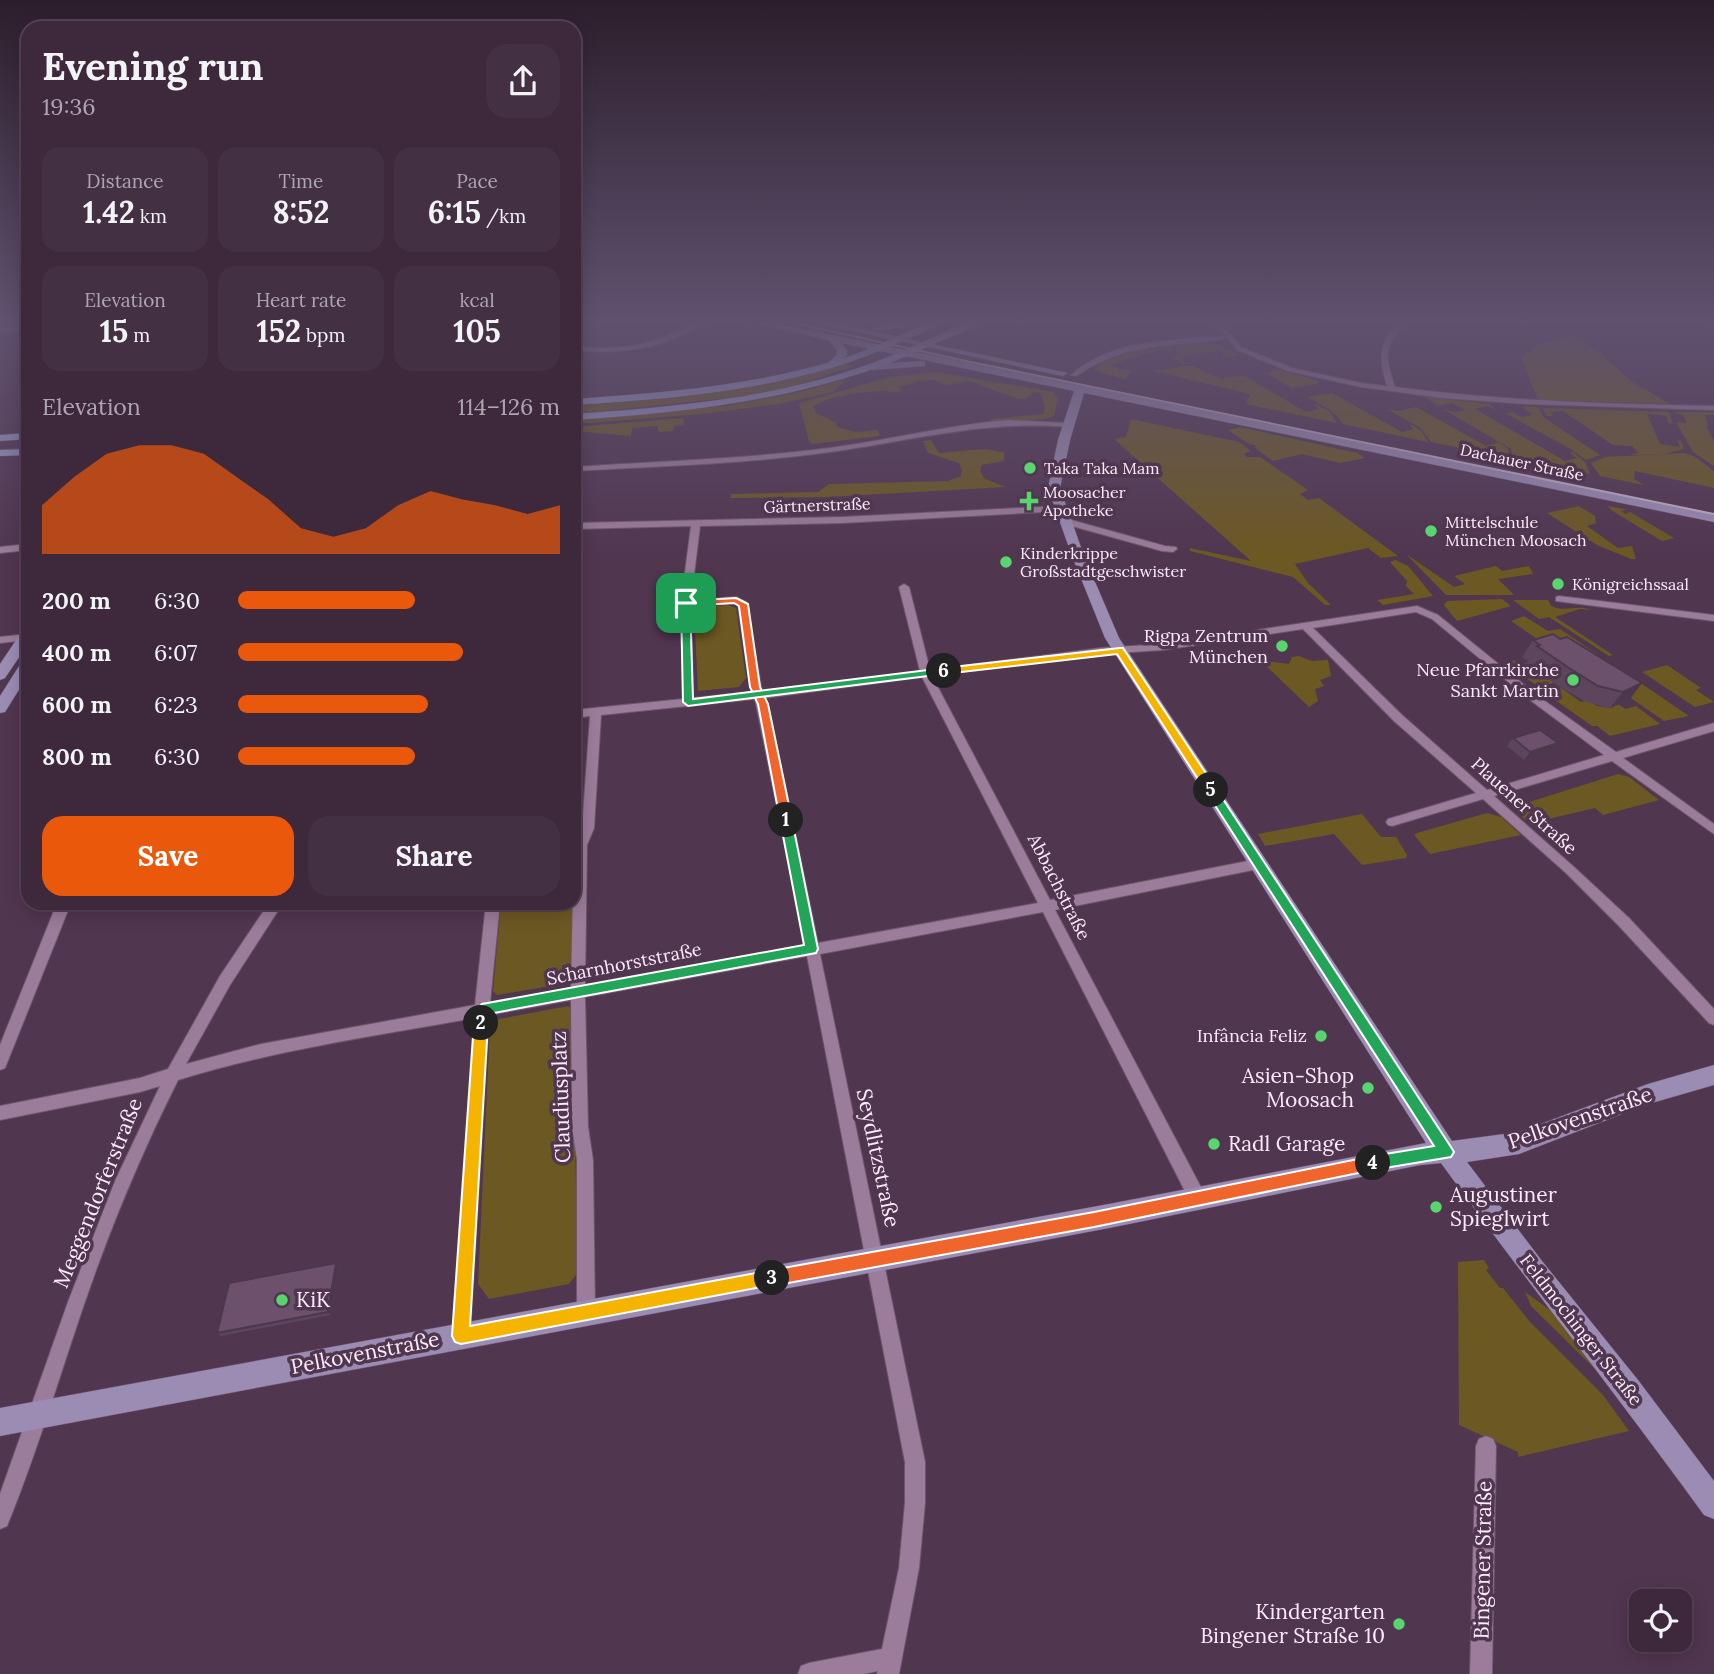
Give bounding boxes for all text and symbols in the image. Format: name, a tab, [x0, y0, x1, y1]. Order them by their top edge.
text: Evening run	[42, 42, 264, 90]
button: share	[486, 44, 560, 118]
text: 19:36	[42, 92, 96, 121]
text: Distance	[86, 169, 164, 193]
text: Time	[279, 169, 323, 193]
text: Pace	[456, 169, 498, 193]
text: 1.42	[83, 193, 135, 231]
text: 8:52	[273, 193, 329, 231]
text: 6:15	[428, 193, 481, 231]
text: km	[135, 204, 167, 228]
text: /km	[481, 204, 526, 228]
text: Elevation	[84, 288, 166, 312]
text: Heart rate	[256, 288, 346, 312]
text: kcal	[459, 288, 495, 312]
text: 15	[100, 312, 128, 350]
text: 152	[257, 312, 301, 350]
text: 105	[453, 312, 501, 350]
text: m	[128, 323, 150, 347]
text: bpm	[301, 323, 345, 347]
text: Elevation	[42, 392, 141, 421]
text: 114–126 m	[457, 392, 560, 421]
street label: Dachauer Straße	[1459, 439, 1586, 485]
place label: Taka Taka Mam	[1044, 458, 1160, 478]
marker: Taka Taka Mam	[1022, 460, 1038, 476]
place label: Moosacher Apotheke	[1042, 482, 1126, 520]
street label: Gärtnerstraße	[763, 493, 871, 517]
marker: Moosacher Apotheke	[1021, 493, 1037, 509]
place label: Mittelschule München Moosach	[1445, 512, 1587, 550]
marker: Mittelschule München Moosach	[1423, 523, 1439, 539]
place label: Kinderkrippe Großstadtgeschwister	[1020, 543, 1186, 581]
marker: Kinderkrippe Großstadtgeschwister	[998, 554, 1014, 570]
pin	[656, 573, 716, 633]
place label: Königreichssaal	[1572, 574, 1689, 594]
marker: Königreichssaal	[1550, 576, 1566, 592]
icon: arrive	[667, 584, 705, 622]
text: 200 m	[42, 586, 111, 615]
text: 6:30	[154, 586, 200, 615]
place label: Rigpa Zentrum München	[1144, 624, 1268, 668]
text: 400 m	[42, 638, 111, 667]
text: 6:07	[154, 638, 197, 667]
marker: Rigpa Zentrum München	[1274, 638, 1290, 654]
pin: 6	[926, 654, 962, 688]
text: 6	[938, 658, 949, 682]
place label: Neue Pfarrkirche Sankt Martin	[1416, 658, 1559, 702]
marker: Neue Pfarrkirche Sankt Martin	[1565, 672, 1581, 688]
text: 600 m	[42, 690, 112, 719]
text: 6:23	[154, 690, 198, 719]
text: 800 m	[42, 742, 112, 771]
text: 6:30	[154, 742, 200, 771]
street label: Plauener Straße	[1467, 752, 1582, 859]
pin: 5	[1194, 772, 1228, 808]
text: 5	[1205, 777, 1216, 801]
pin: 1	[768, 802, 804, 838]
text: 1	[782, 807, 789, 831]
button: Save	[42, 816, 294, 896]
button: Share	[308, 816, 560, 896]
street label: Abbachstraße	[1022, 829, 1096, 944]
street label: Scharnhorststraße	[545, 937, 704, 990]
pin: 2	[463, 1006, 498, 1040]
text: 2	[475, 1010, 486, 1034]
place label: Infância Feliz	[1197, 1024, 1307, 1047]
marker: Infância Feliz	[1313, 1028, 1329, 1044]
street label: Claudiusplatz	[545, 1031, 576, 1164]
place label: Asien-Shop Moosach	[1241, 1062, 1354, 1113]
marker: Asien-Shop Moosach	[1360, 1080, 1376, 1096]
street label: Pelkovenstraße	[1504, 1080, 1656, 1155]
street label: Seydlitzstraße	[851, 1086, 906, 1230]
street label: Meggendorferstraße	[47, 1094, 148, 1292]
place label: Radl Garage	[1228, 1130, 1345, 1157]
marker: Radl Garage	[1206, 1136, 1222, 1152]
pin: 4	[1356, 1146, 1390, 1180]
text: 4	[1367, 1150, 1378, 1174]
place label: Augustiner Spieglwirt	[1449, 1181, 1557, 1232]
marker: Augustiner Spieglwirt	[1428, 1199, 1444, 1215]
street label: Feldmochinger Straße	[1515, 1249, 1648, 1410]
pin: 3	[754, 1260, 790, 1296]
text: 3	[766, 1265, 777, 1289]
place label: KiK	[296, 1286, 331, 1313]
marker: KiK	[274, 1292, 290, 1308]
street label: Pelkovenstraße	[288, 1325, 442, 1380]
street label: Bingener Straße	[1468, 1480, 1497, 1640]
map controls	[1629, 1589, 1692, 1652]
button: locate	[1629, 1589, 1692, 1652]
place label: Kindergarten Bingener Straße 10	[1200, 1598, 1385, 1649]
marker: Kindergarten Bingener Straße 10	[1391, 1616, 1407, 1632]

